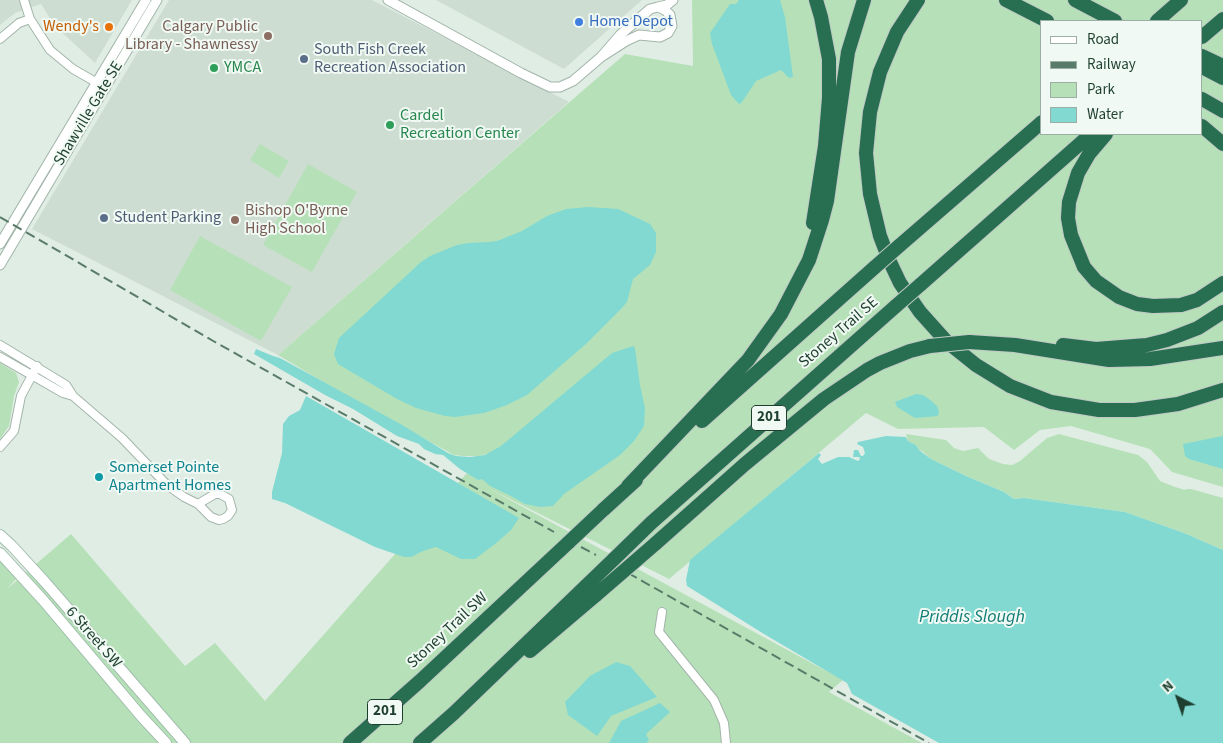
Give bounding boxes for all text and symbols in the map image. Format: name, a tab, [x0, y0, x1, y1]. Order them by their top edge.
place label: Home Depot	[589, 12, 673, 32]
marker: Home Depot	[573, 16, 585, 28]
place label: Wendy's	[43, 17, 99, 37]
place label: Calgary Public Library - Shawnessy	[125, 17, 258, 55]
legend	[1040, 20, 1203, 135]
marker: Wendy's	[103, 21, 115, 33]
text: Road	[1087, 29, 1119, 50]
marker: Calgary Public Library - Shawnessy	[262, 30, 274, 42]
place label: South Fish Creek Recreation Association	[314, 40, 466, 78]
marker: South Fish Creek Recreation Association	[298, 53, 310, 65]
text: Railway	[1087, 54, 1136, 75]
street label: Shawville Gate SE	[50, 58, 128, 170]
place label: YMCA	[224, 58, 261, 78]
marker: YMCA	[208, 62, 220, 74]
text: Park	[1087, 79, 1115, 100]
text: Water	[1087, 104, 1123, 125]
place label: Cardel Recreation Center	[400, 106, 520, 144]
marker: Cardel Recreation Center	[384, 119, 396, 131]
place label: Bishop O'Byrne High School	[245, 201, 348, 239]
place label: Student Parking	[114, 208, 221, 228]
marker: Student Parking	[98, 212, 110, 224]
marker: Bishop O'Byrne High School	[229, 214, 241, 226]
street label: Stoney Trail SE	[795, 293, 883, 373]
road number: 201	[752, 406, 786, 430]
place label: Somerset Pointe Apartment Homes	[109, 458, 231, 496]
marker: Somerset Pointe Apartment Homes	[93, 471, 105, 483]
street label: Stoney Trail SW	[404, 589, 492, 673]
street label: 6 Street SW	[61, 603, 125, 673]
water label: Priddis Slough	[919, 607, 1025, 629]
north arrow	[1153, 673, 1203, 723]
text: N	[1158, 676, 1178, 697]
road number: 201	[368, 700, 402, 724]

